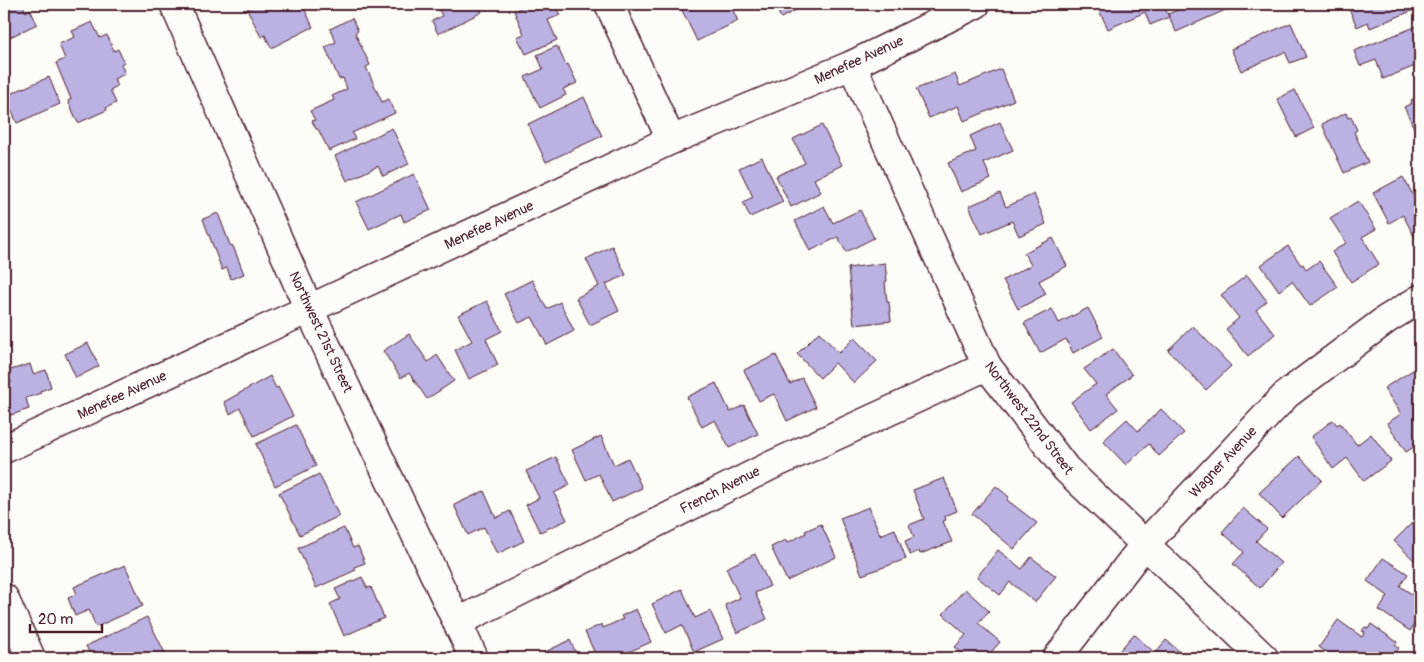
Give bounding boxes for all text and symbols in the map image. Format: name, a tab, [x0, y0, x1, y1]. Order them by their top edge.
street label: Menefee Avenue	[812, 32, 906, 88]
street label: Menefee Avenue	[442, 197, 536, 253]
street label: Northwest 21st Street	[285, 269, 357, 396]
street label: Northwest 22nd Street	[981, 358, 1077, 478]
street label: Menefee Avenue	[75, 367, 169, 423]
street label: Wagner Avenue	[1186, 423, 1260, 501]
street label: French Avenue	[677, 463, 763, 517]
scale bar	[30, 602, 102, 634]
text: 20 m	[38, 610, 73, 629]

